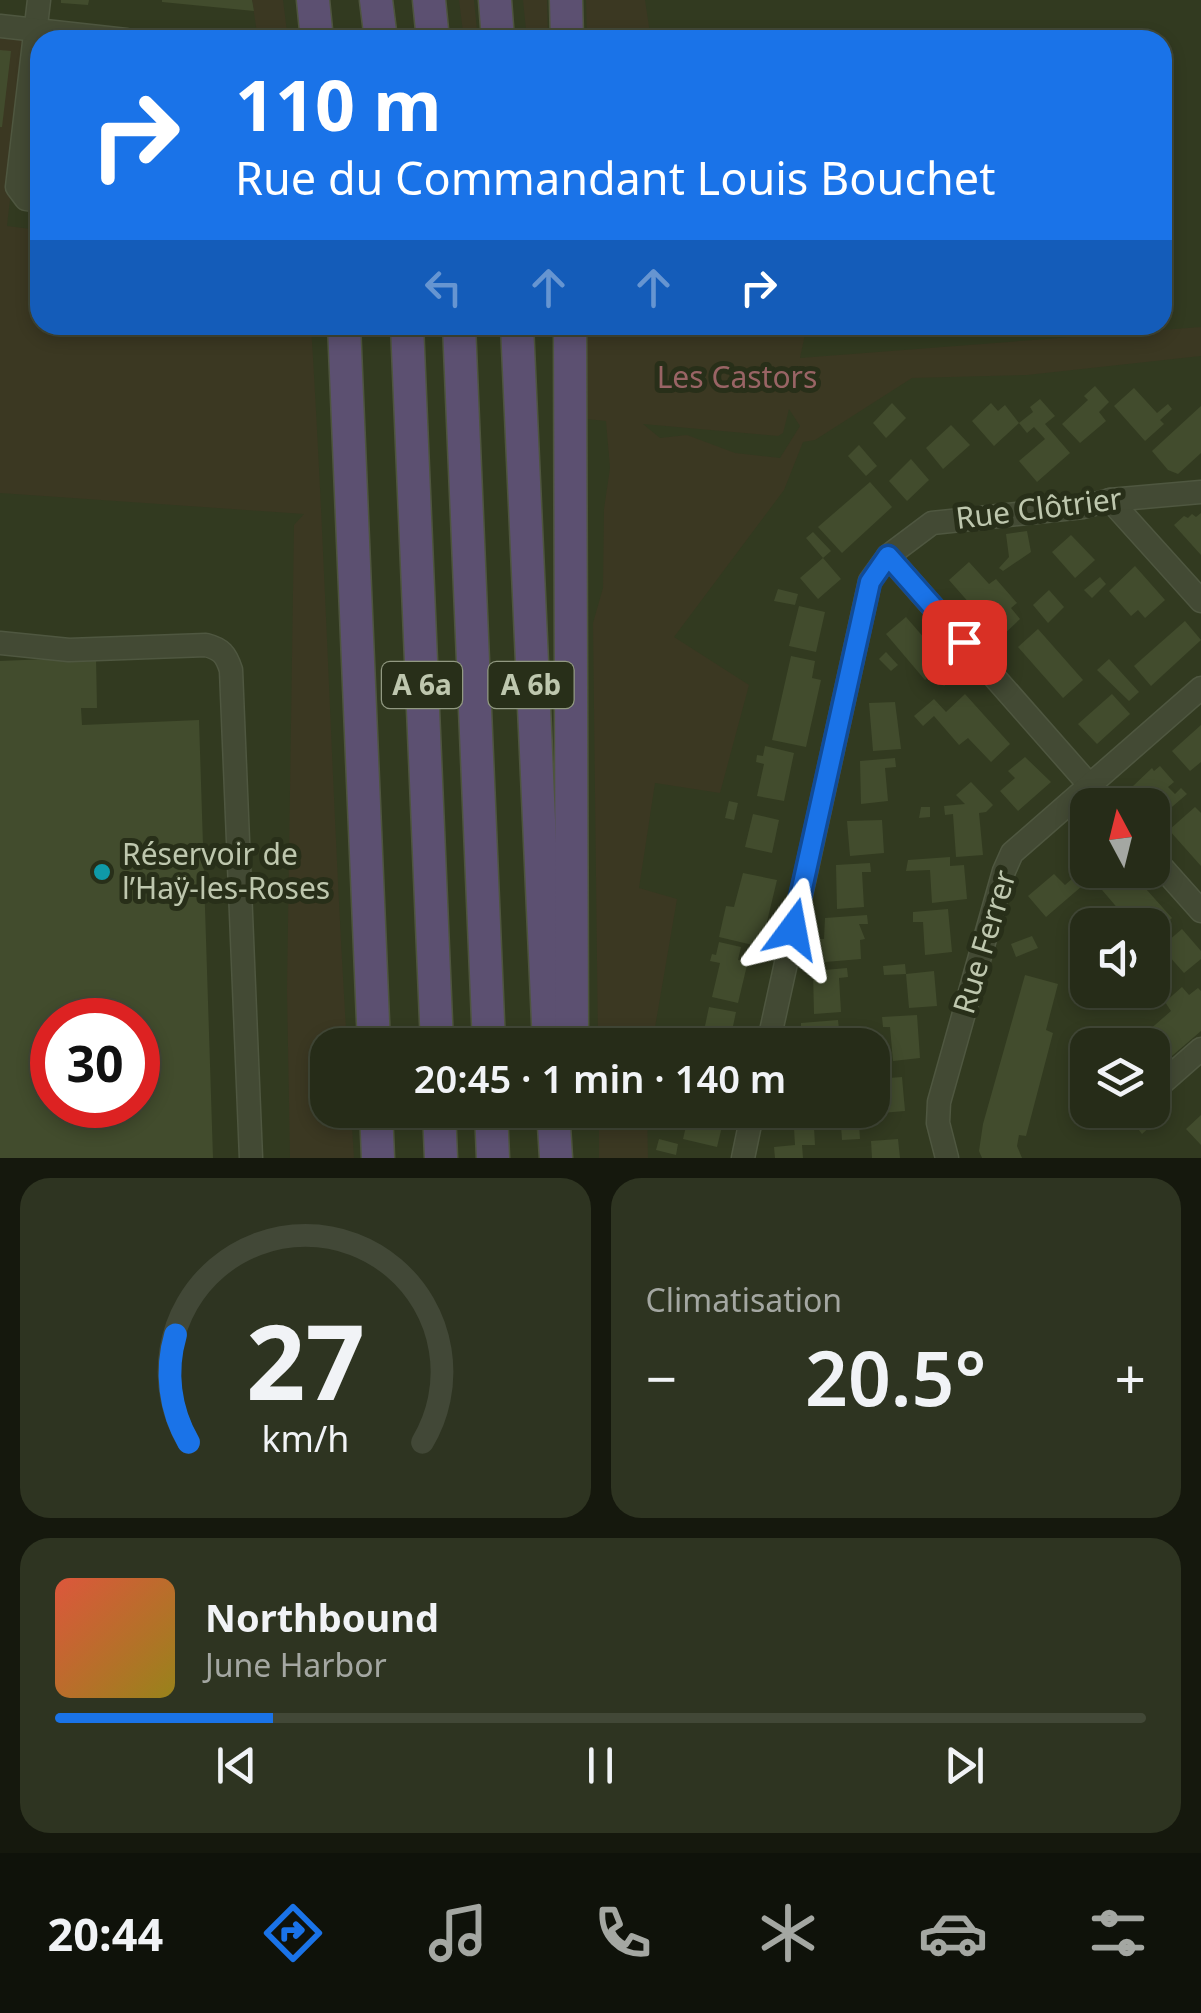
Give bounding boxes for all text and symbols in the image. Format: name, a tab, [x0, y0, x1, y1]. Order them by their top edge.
text: 110 m	[235, 56, 442, 152]
icon: right	[70, 70, 200, 200]
text: Rue du Commandant Louis Bouchet	[235, 147, 995, 208]
icon: left	[416, 260, 471, 315]
icon: ahead	[521, 260, 576, 315]
icon: ahead	[626, 260, 681, 315]
icon: right	[731, 260, 786, 315]
park label: Les Castors	[657, 356, 817, 397]
street label: Rue Clôtrier	[953, 477, 1124, 538]
pin	[922, 600, 1007, 685]
icon: arrive	[937, 615, 992, 670]
road number: A 6a	[382, 662, 462, 708]
road number: A 6b	[488, 662, 574, 708]
north arrow	[1070, 788, 1170, 888]
map controls	[1070, 788, 1170, 1128]
place label: Réservoir de l’Haÿ-les-Roses	[122, 833, 330, 908]
marker: Réservoir de l’Haÿ-les-Roses	[91, 861, 113, 883]
street label: Rue Ferrer	[942, 865, 1025, 1018]
position arrow	[741, 877, 845, 981]
button: sound	[1070, 908, 1170, 1008]
speed limit sign: 30	[30, 998, 160, 1128]
button: layers	[1070, 1028, 1170, 1128]
text: 20:45 · 1 min · 140 m	[414, 1052, 786, 1104]
text: Climatisation	[646, 1278, 842, 1321]
text: 27	[246, 1289, 365, 1430]
text: 20.5°	[805, 1326, 986, 1428]
text: −	[646, 1340, 677, 1415]
text: +	[1115, 1340, 1146, 1415]
text: km/h	[261, 1414, 349, 1462]
text: Northbound	[205, 1591, 439, 1643]
text: June Harbor	[205, 1643, 387, 1686]
icon: previous	[209, 1738, 264, 1793]
icon: pause	[573, 1738, 628, 1793]
icon: next	[937, 1738, 992, 1793]
icon: directions	[258, 1898, 328, 1968]
icon: music	[423, 1898, 493, 1968]
icon: phone	[588, 1898, 658, 1968]
icon: climate	[753, 1898, 823, 1968]
icon: car	[918, 1898, 988, 1968]
icon: filters	[1083, 1898, 1153, 1968]
text: 20:44	[48, 1903, 163, 1964]

